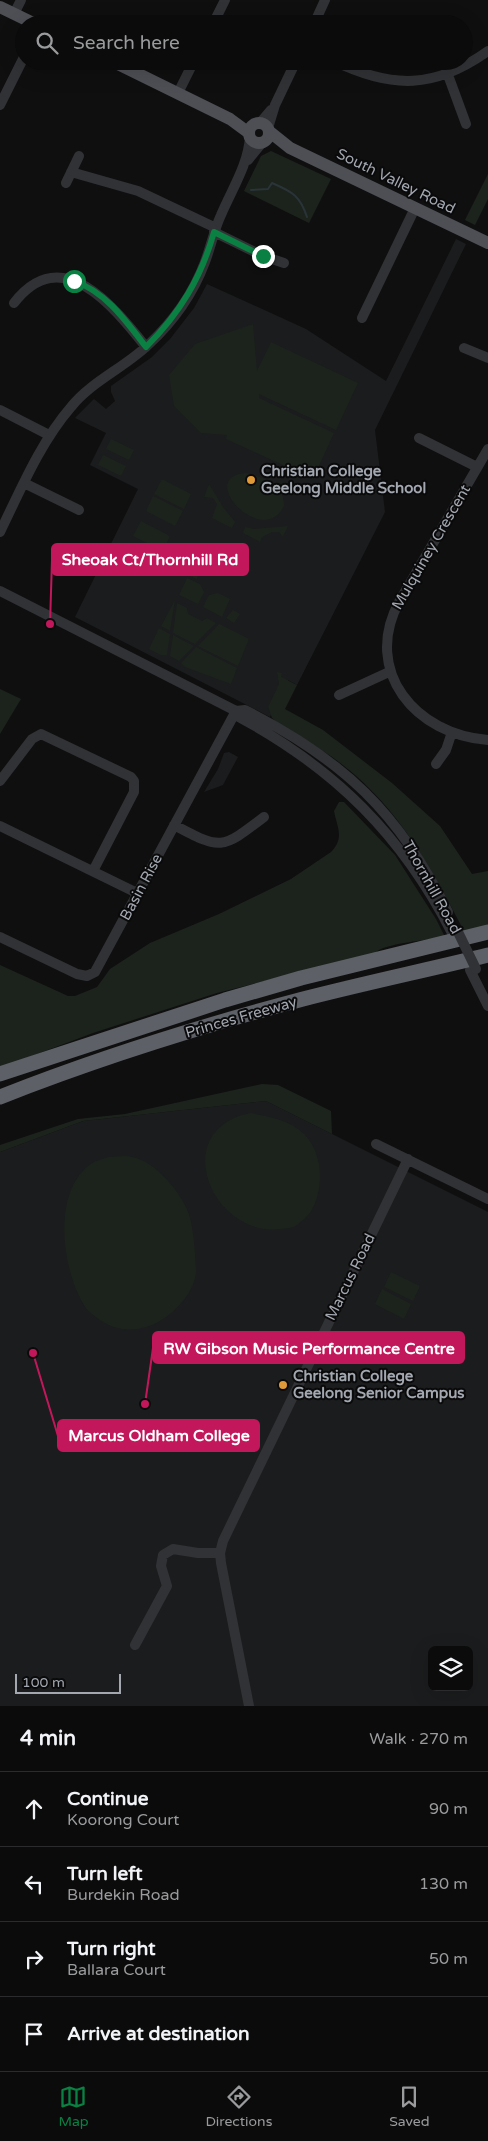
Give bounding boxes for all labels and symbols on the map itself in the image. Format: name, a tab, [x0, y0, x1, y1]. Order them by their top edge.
street label: South Valley Road	[334, 144, 458, 218]
route end	[252, 245, 275, 268]
route start	[63, 270, 86, 293]
place label: Christian College Geelong Middle School	[261, 462, 426, 498]
marker: Christian College Geelong Middle School	[245, 474, 257, 486]
street label: Mulquiney Crescent	[388, 481, 474, 613]
callout: Sheoak Ct/Thornhill Rd	[52, 544, 248, 575]
text: Sheoak Ct/Thornhill Rd	[62, 550, 238, 570]
street label: Thornhill Road	[399, 837, 465, 937]
street label: Basin Rise	[116, 851, 166, 923]
street label: Princes Freeway	[183, 992, 299, 1042]
street label: Marcus Road	[321, 1231, 379, 1323]
callout: RW Gibson Music Performance Centre	[153, 1332, 464, 1363]
text: RW Gibson Music Performance Centre	[163, 1339, 455, 1359]
place label: Christian College Geelong Senior Campus	[293, 1367, 464, 1403]
marker: Christian College Geelong Senior Campus	[277, 1379, 289, 1391]
callout: Marcus Oldham College	[58, 1420, 259, 1451]
text: Marcus Oldham College	[68, 1426, 250, 1446]
scale bar	[15, 1671, 121, 1694]

